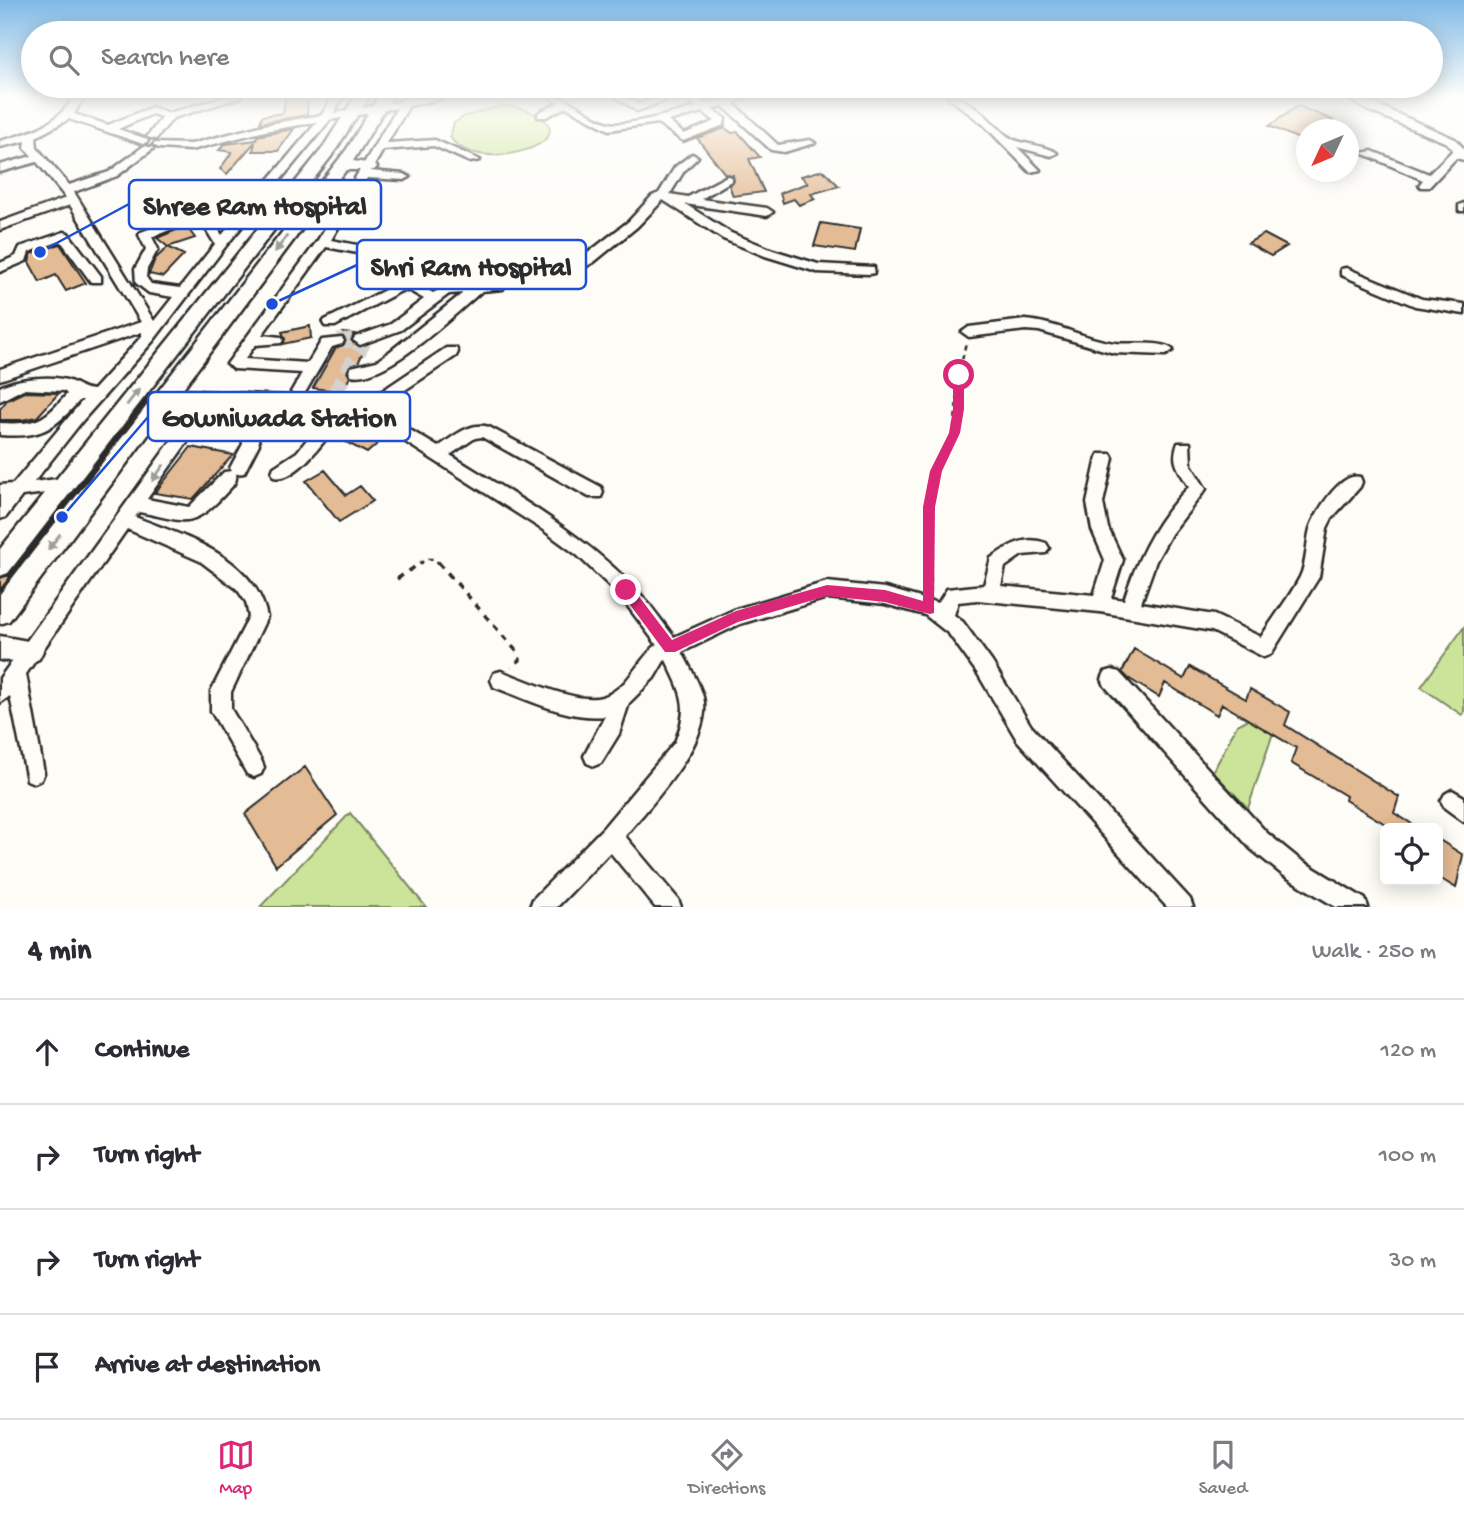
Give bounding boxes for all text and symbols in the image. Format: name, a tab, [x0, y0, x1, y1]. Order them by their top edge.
search box	[21, 21, 1443, 98]
icon: search	[45, 41, 83, 79]
text: Search here	[101, 44, 229, 75]
north arrow	[1296, 119, 1359, 182]
callout: Shree Ram Hospital	[129, 180, 381, 229]
text: Shree Ram Hospital	[143, 192, 367, 225]
one-way arrow	[274, 235, 289, 253]
callout: Shri Ram Hospital	[357, 240, 586, 289]
text: Shri Ram Hospital	[370, 253, 572, 286]
route start	[943, 359, 974, 390]
one-way arrow	[126, 388, 140, 406]
callout: Gowniwada Station	[148, 392, 410, 441]
text: Gowniwada Station	[162, 404, 397, 437]
one-way arrow	[151, 464, 165, 482]
one-way arrow	[47, 533, 61, 551]
route end	[610, 574, 641, 605]
map controls	[1380, 823, 1443, 886]
button: locate	[1380, 823, 1443, 886]
text: 4 min	[28, 935, 91, 970]
text: Walk · 250 m	[1312, 939, 1436, 966]
icon: ahead	[28, 1033, 66, 1071]
text: Continue	[95, 1036, 189, 1067]
text: 120 m	[1381, 1038, 1436, 1065]
icon: right	[28, 1138, 66, 1176]
text: Turn right	[95, 1141, 199, 1172]
text: 100 m	[1379, 1143, 1436, 1170]
icon: right	[28, 1243, 66, 1281]
text: Turn right	[95, 1246, 199, 1277]
text: 30 m	[1389, 1248, 1436, 1275]
icon: arrive	[28, 1348, 66, 1386]
text: Arrive at destination	[95, 1351, 320, 1382]
tab: Map	[217, 1436, 255, 1501]
tab: Directions	[688, 1436, 765, 1501]
tab: Saved	[1199, 1436, 1247, 1501]

